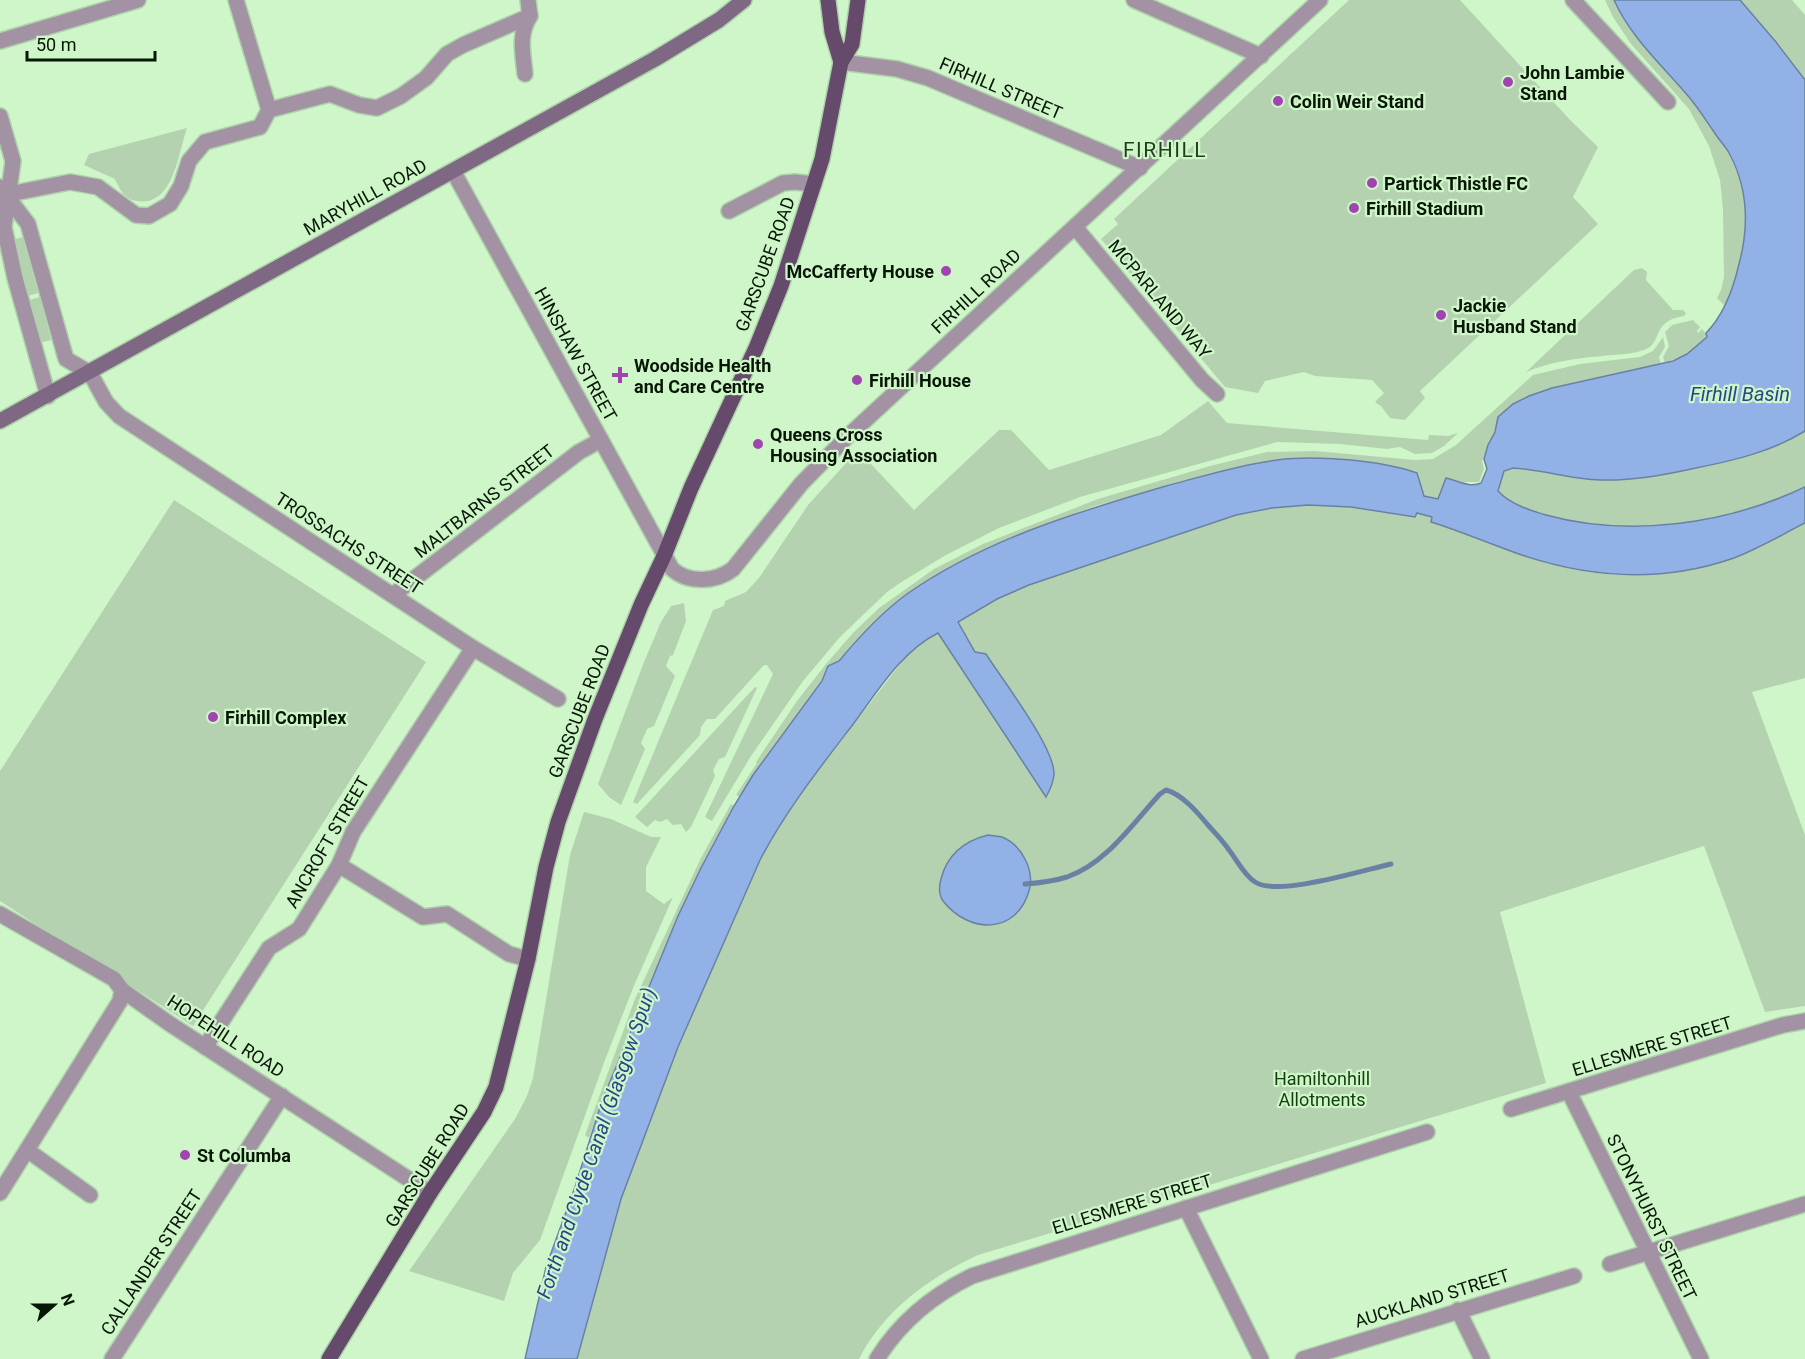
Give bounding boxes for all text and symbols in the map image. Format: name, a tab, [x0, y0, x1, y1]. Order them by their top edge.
scale bar	[27, 24, 154, 62]
text: 50 m	[36, 34, 76, 55]
street label: FIRHILL STREET	[936, 53, 1066, 123]
place label: John Lambie Stand	[1520, 62, 1625, 104]
marker: John Lambie Stand	[1501, 75, 1515, 89]
place label: Colin Weir Stand	[1290, 91, 1424, 112]
marker: Colin Weir Stand	[1271, 94, 1285, 108]
district label: FIRHILL	[1123, 138, 1207, 162]
street label: MARYHILL ROAD	[300, 154, 430, 240]
place label: Partick Thistle FC	[1384, 173, 1528, 194]
marker: Partick Thistle FC	[1365, 176, 1379, 190]
street label: GARSCUBE ROAD	[731, 194, 799, 334]
place label: Firhill Stadium	[1366, 198, 1483, 219]
marker: Firhill Stadium	[1347, 201, 1361, 215]
street label: MCPARLAND WAY	[1104, 235, 1216, 363]
street label: FIRHILL ROAD	[927, 244, 1025, 338]
place label: McCafferty House	[786, 261, 934, 282]
marker: McCafferty House	[939, 264, 953, 278]
street label: HINSHAW STREET	[531, 283, 622, 425]
place label: Jackie Husband Stand	[1453, 295, 1577, 337]
marker: Jackie Husband Stand	[1434, 308, 1448, 322]
place label: Woodside Health and Care Centre	[634, 355, 771, 397]
marker: Woodside Health and Care Centre	[611, 366, 629, 384]
place label: Firhill House	[869, 370, 971, 391]
marker: Firhill House	[850, 373, 864, 387]
water label: Firhill Basin	[1690, 382, 1790, 406]
place label: Queens Cross Housing Association	[770, 424, 937, 466]
marker: Queens Cross Housing Association	[751, 437, 765, 451]
street label: MALTBARNS STREET	[410, 440, 558, 562]
street label: TROSSACHS STREET	[272, 488, 427, 598]
street label: GARSCUBE ROAD	[544, 641, 614, 781]
place label: Firhill Complex	[225, 707, 347, 728]
marker: Firhill Complex	[206, 710, 220, 724]
street label: ANCROFT STREET	[281, 772, 373, 912]
water label: Forth and Clyde Canal (Glasgow Spur)	[531, 984, 661, 1302]
street label: HOPEHILL ROAD	[164, 990, 288, 1082]
street label: ELLESMERE STREET	[1569, 1012, 1735, 1080]
park label: Hamiltonhill Allotments	[1274, 1068, 1370, 1110]
street label: GARSCUBE ROAD	[380, 1099, 474, 1231]
street label: STONYHURST STREET	[1603, 1131, 1701, 1304]
place label: St Columba	[197, 1145, 291, 1166]
marker: St Columba	[178, 1148, 192, 1162]
street label: ELLESMERE STREET	[1049, 1170, 1215, 1238]
street label: CALLANDER STREET	[96, 1185, 206, 1339]
street label: AUCKLAND STREET	[1352, 1264, 1512, 1332]
north arrow	[24, 1275, 84, 1335]
text: N	[57, 1291, 78, 1308]

